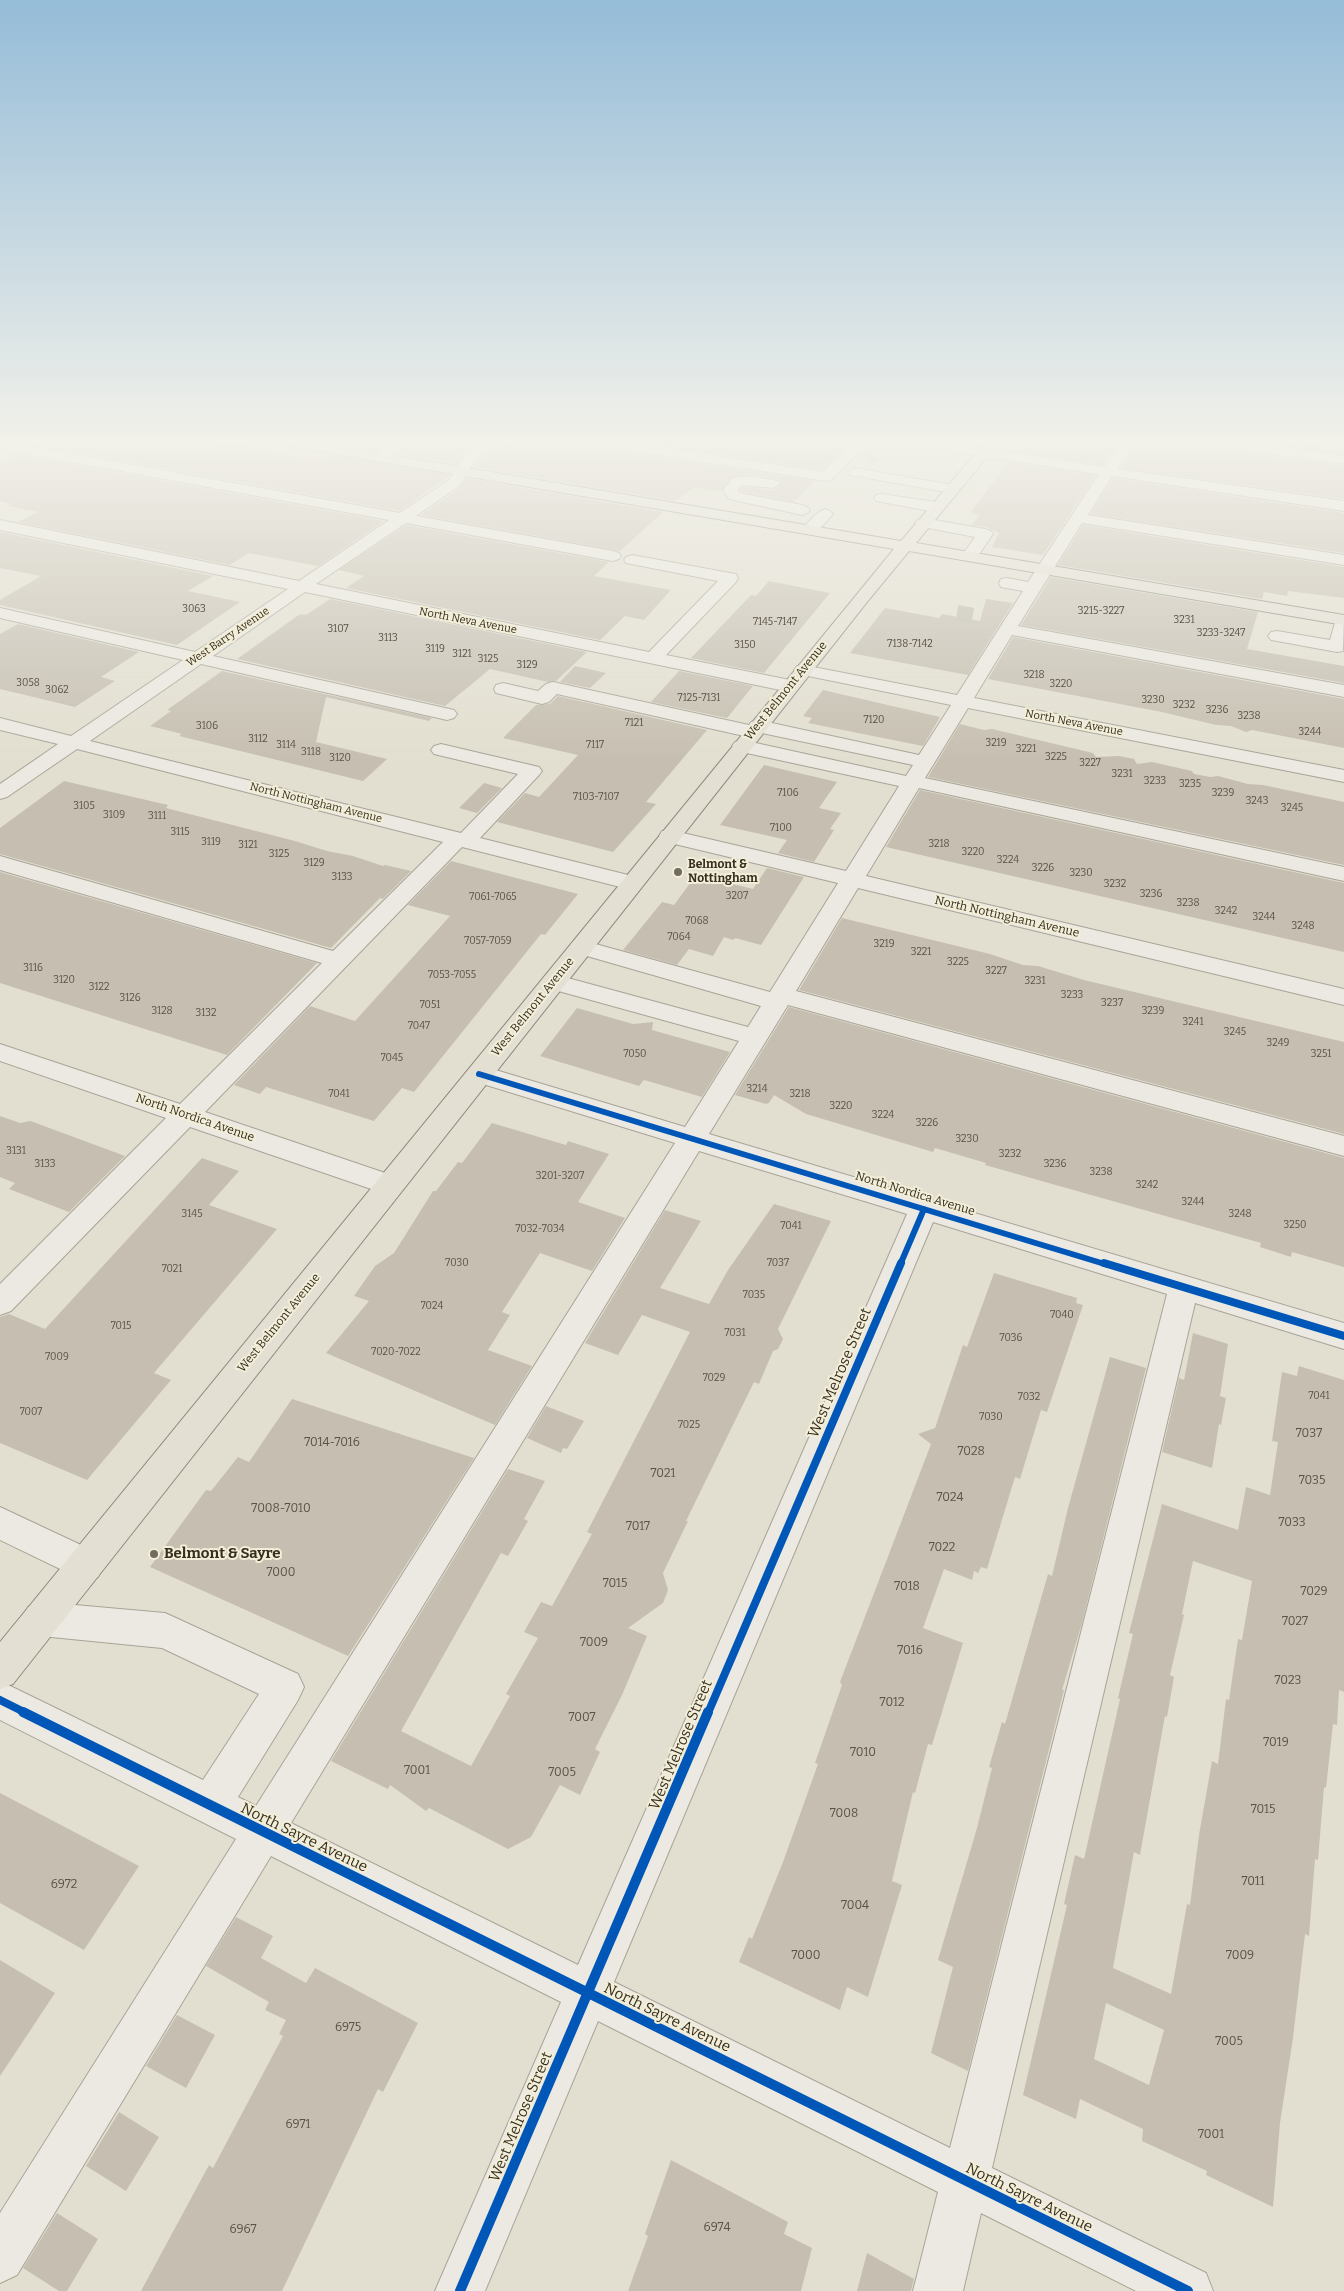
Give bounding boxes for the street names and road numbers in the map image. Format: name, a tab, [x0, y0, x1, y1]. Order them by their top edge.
street label: West Barry Avenue	[184, 604, 272, 670]
street label: North Neva Avenue	[418, 605, 518, 637]
street label: West Belmont Avenue	[742, 639, 830, 743]
street label: North Neva Avenue	[1024, 707, 1124, 739]
street label: North Nottingham Avenue	[248, 780, 384, 826]
street label: North Nottingham Avenue	[933, 893, 1081, 941]
street label: West Belmont Avenue	[489, 955, 577, 1059]
street label: North Nordica Avenue	[134, 1091, 256, 1145]
street label: North Nordica Avenue	[853, 1169, 977, 1219]
street label: West Belmont Avenue	[235, 1271, 323, 1375]
street label: West Melrose Street	[804, 1305, 876, 1441]
street label: West Melrose Street	[645, 1677, 717, 1813]
street label: North Sayre Avenue	[238, 1799, 370, 1877]
street label: North Sayre Avenue	[601, 1979, 733, 2057]
street label: West Melrose Street	[485, 2049, 557, 2185]
street label: North Sayre Avenue	[963, 2159, 1095, 2237]

